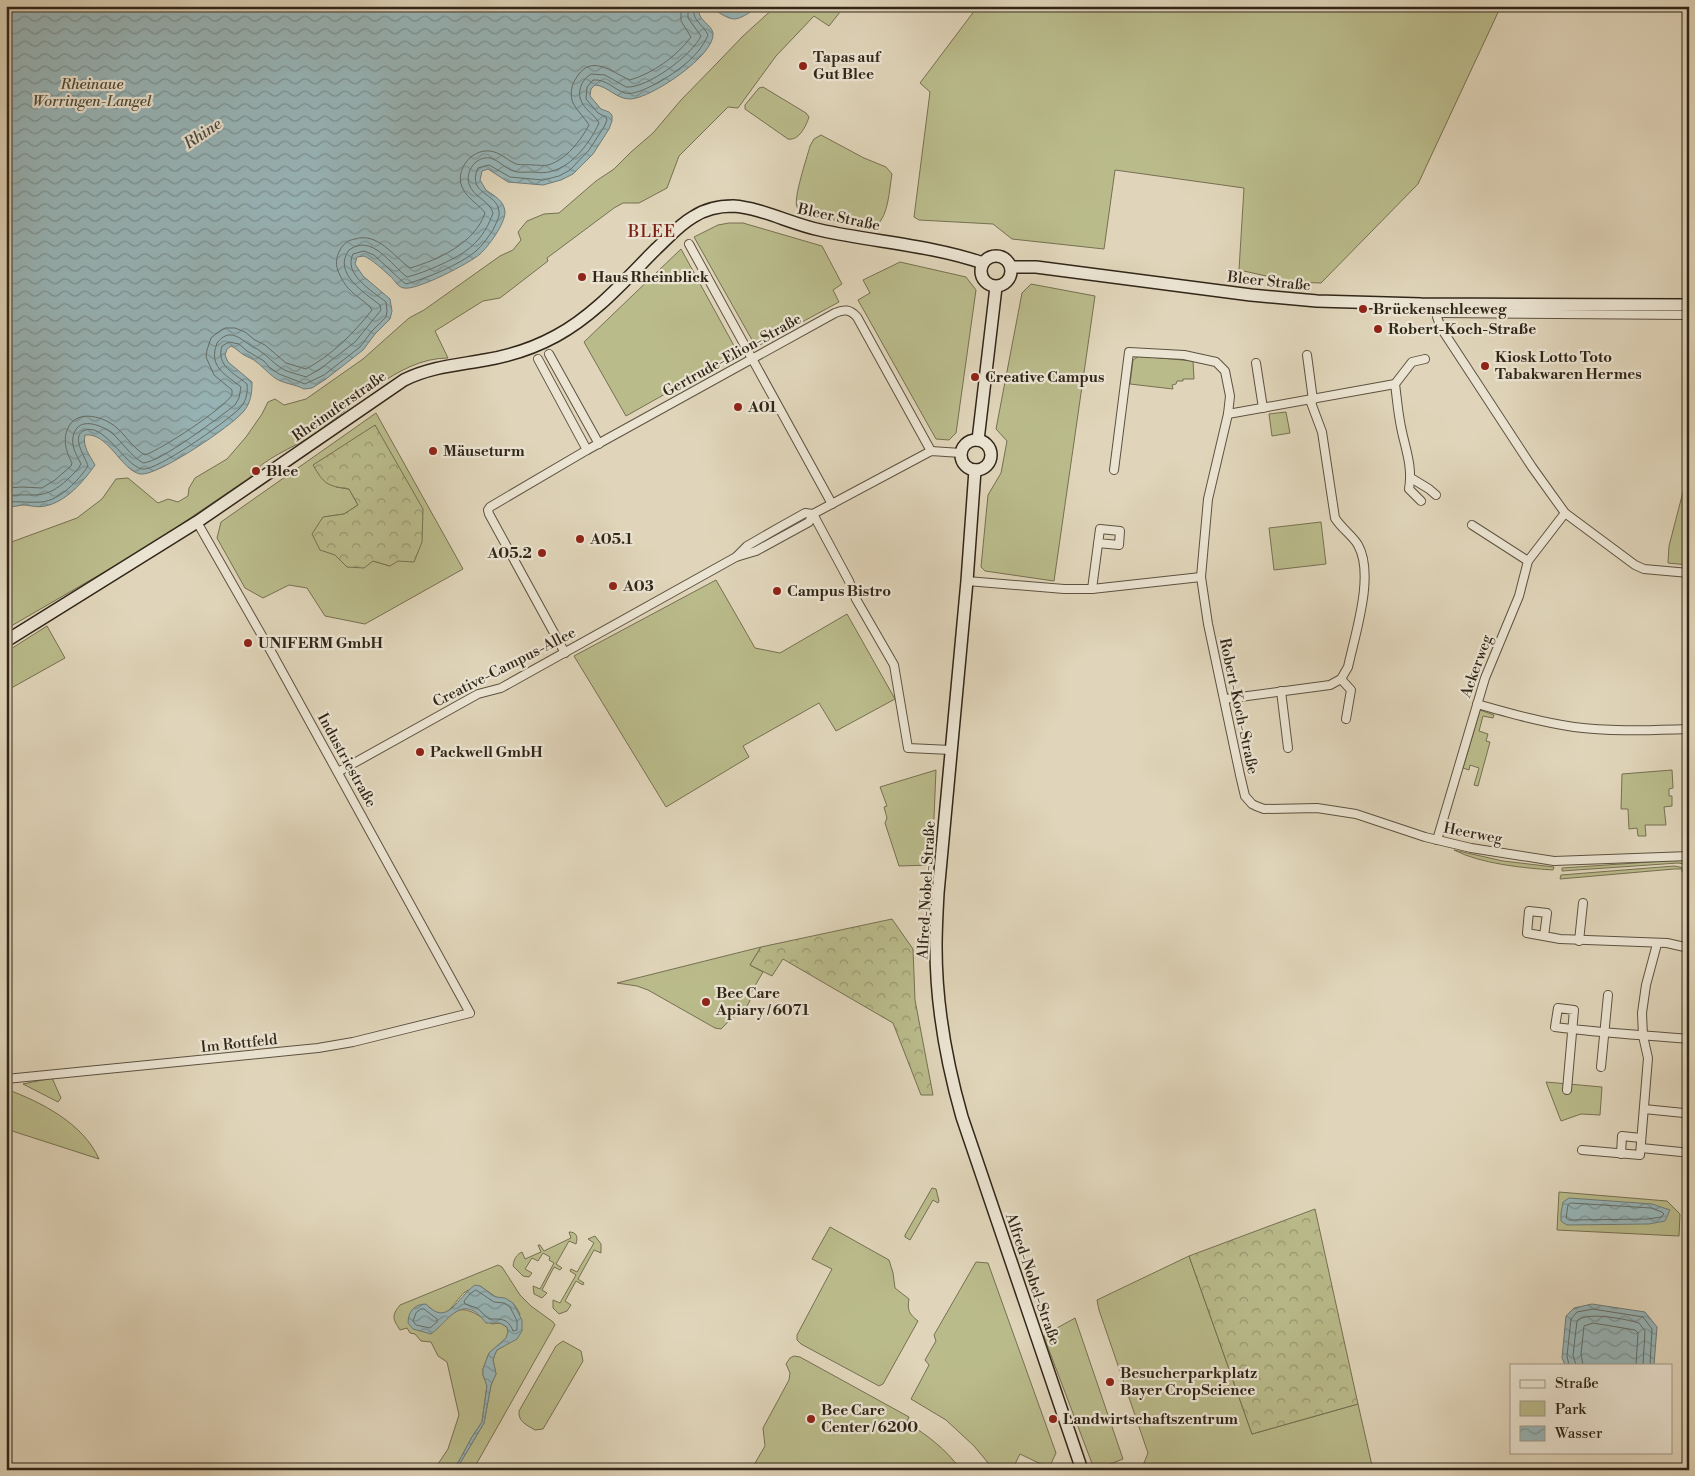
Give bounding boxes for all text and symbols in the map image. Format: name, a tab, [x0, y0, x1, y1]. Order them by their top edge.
place label: Tapas auf Gut Blee	[813, 48, 882, 84]
marker: Tapas auf Gut Blee	[797, 60, 809, 72]
park label: Rheinaue Worringen-Langel	[32, 75, 152, 111]
water label: Rhine	[179, 114, 226, 154]
street label: Bleer Straße	[795, 199, 882, 235]
district label: BLEE	[627, 222, 676, 242]
place label: Haus Rheinblick	[592, 268, 710, 287]
street label: Bleer Straße	[1225, 268, 1312, 295]
marker: Haus Rheinblick	[576, 271, 588, 283]
place label: Brückenschleeweg	[1373, 300, 1507, 319]
marker: Brückenschleeweg	[1357, 303, 1369, 315]
street label: Gertrude-Elion-Straße	[660, 309, 805, 401]
place label: Robert-Koch-Straße	[1388, 320, 1536, 339]
marker: Robert-Koch-Straße	[1372, 323, 1384, 335]
place label: Kiosk Lotto Toto Tabakwaren Hermes	[1495, 348, 1642, 384]
marker: Kiosk Lotto Toto Tabakwaren Hermes	[1479, 360, 1491, 372]
street label: Rheinuferstraße	[289, 367, 390, 446]
place label: Creative Campus	[985, 368, 1104, 387]
marker: Creative Campus	[969, 371, 981, 383]
place label: A01	[747, 398, 777, 417]
marker: A01	[732, 401, 744, 413]
place label: Mäuseturm	[443, 442, 525, 461]
marker: Mäuseturm	[427, 445, 439, 457]
place label: Blee	[266, 462, 298, 481]
marker: Blee	[250, 465, 262, 477]
place label: A05.1	[589, 530, 633, 549]
marker: A05.1	[574, 533, 586, 545]
place label: A05.2	[487, 544, 532, 563]
marker: A05.2	[536, 547, 548, 559]
place label: A03	[622, 577, 654, 596]
marker: A03	[607, 580, 619, 592]
place label: Campus Bistro	[787, 582, 891, 601]
marker: Campus Bistro	[771, 585, 783, 597]
street label: Creative-Campus-Allee	[430, 623, 579, 712]
street label: Ackerweg	[1456, 632, 1497, 701]
place label: UNIFERM GmbH	[258, 634, 384, 653]
street label: Robert-Koch-Straße	[1215, 636, 1262, 776]
marker: UNIFERM GmbH	[242, 637, 254, 649]
street label: Industriestraße	[313, 710, 380, 811]
place label: Packwell GmbH	[430, 743, 543, 762]
marker: Packwell GmbH	[414, 746, 426, 758]
street label: Heerweg	[1442, 818, 1504, 849]
street label: Alfred-Nobel-Straße	[913, 820, 940, 961]
place label: Bee Care Apiary / 6071	[715, 984, 810, 1020]
marker: Bee Care Apiary / 6071	[700, 996, 712, 1008]
street label: Im Rottfeld	[200, 1030, 279, 1057]
street label: Alfred-Nobel-Straße	[1001, 1210, 1064, 1348]
place label: Besucherparkplatz Bayer CropScience	[1120, 1364, 1257, 1400]
legend	[1510, 1364, 1672, 1454]
text: Straße	[1555, 1374, 1599, 1393]
marker: Besucherparkplatz Bayer CropScience	[1104, 1376, 1116, 1388]
text: Park	[1555, 1400, 1587, 1419]
place label: Bee Care Center / 6200	[821, 1401, 918, 1437]
place label: Landwirtschaftszentrum	[1063, 1410, 1238, 1429]
marker: Bee Care Center / 6200	[805, 1413, 817, 1425]
marker: Landwirtschaftszentrum	[1047, 1413, 1059, 1425]
text: Wasser	[1554, 1424, 1603, 1443]

